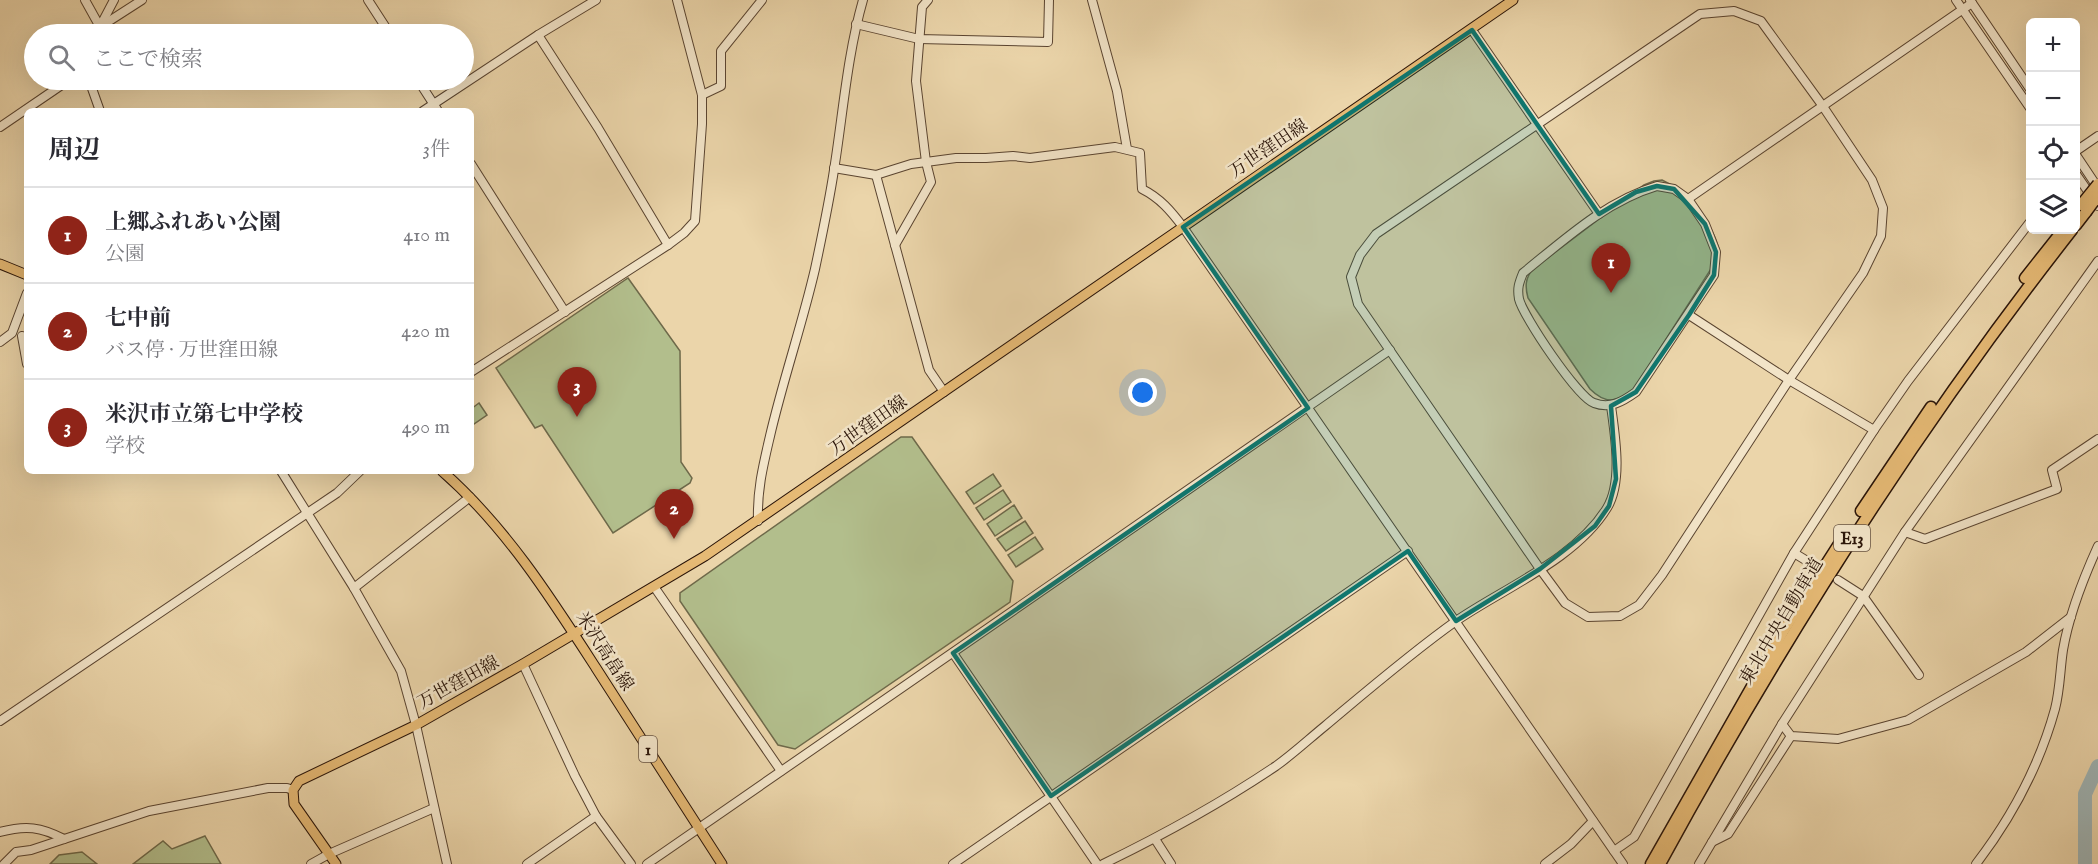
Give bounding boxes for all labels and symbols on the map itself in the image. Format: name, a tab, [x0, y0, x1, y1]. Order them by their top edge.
street label: 万世窪田線	[1225, 115, 1313, 184]
pin: 1	[1592, 244, 1630, 293]
pin: 3	[558, 368, 596, 417]
your location	[1128, 378, 1157, 407]
street label: 万世窪田線	[825, 391, 912, 461]
pin: 2	[654, 490, 694, 539]
road number: E13	[1834, 525, 1870, 551]
street label: 東北中央自動車道	[1735, 554, 1829, 689]
street label: 米沢高畠線	[570, 608, 638, 696]
street label: 万世窪田線	[414, 651, 504, 715]
road number: 1	[639, 736, 657, 762]

